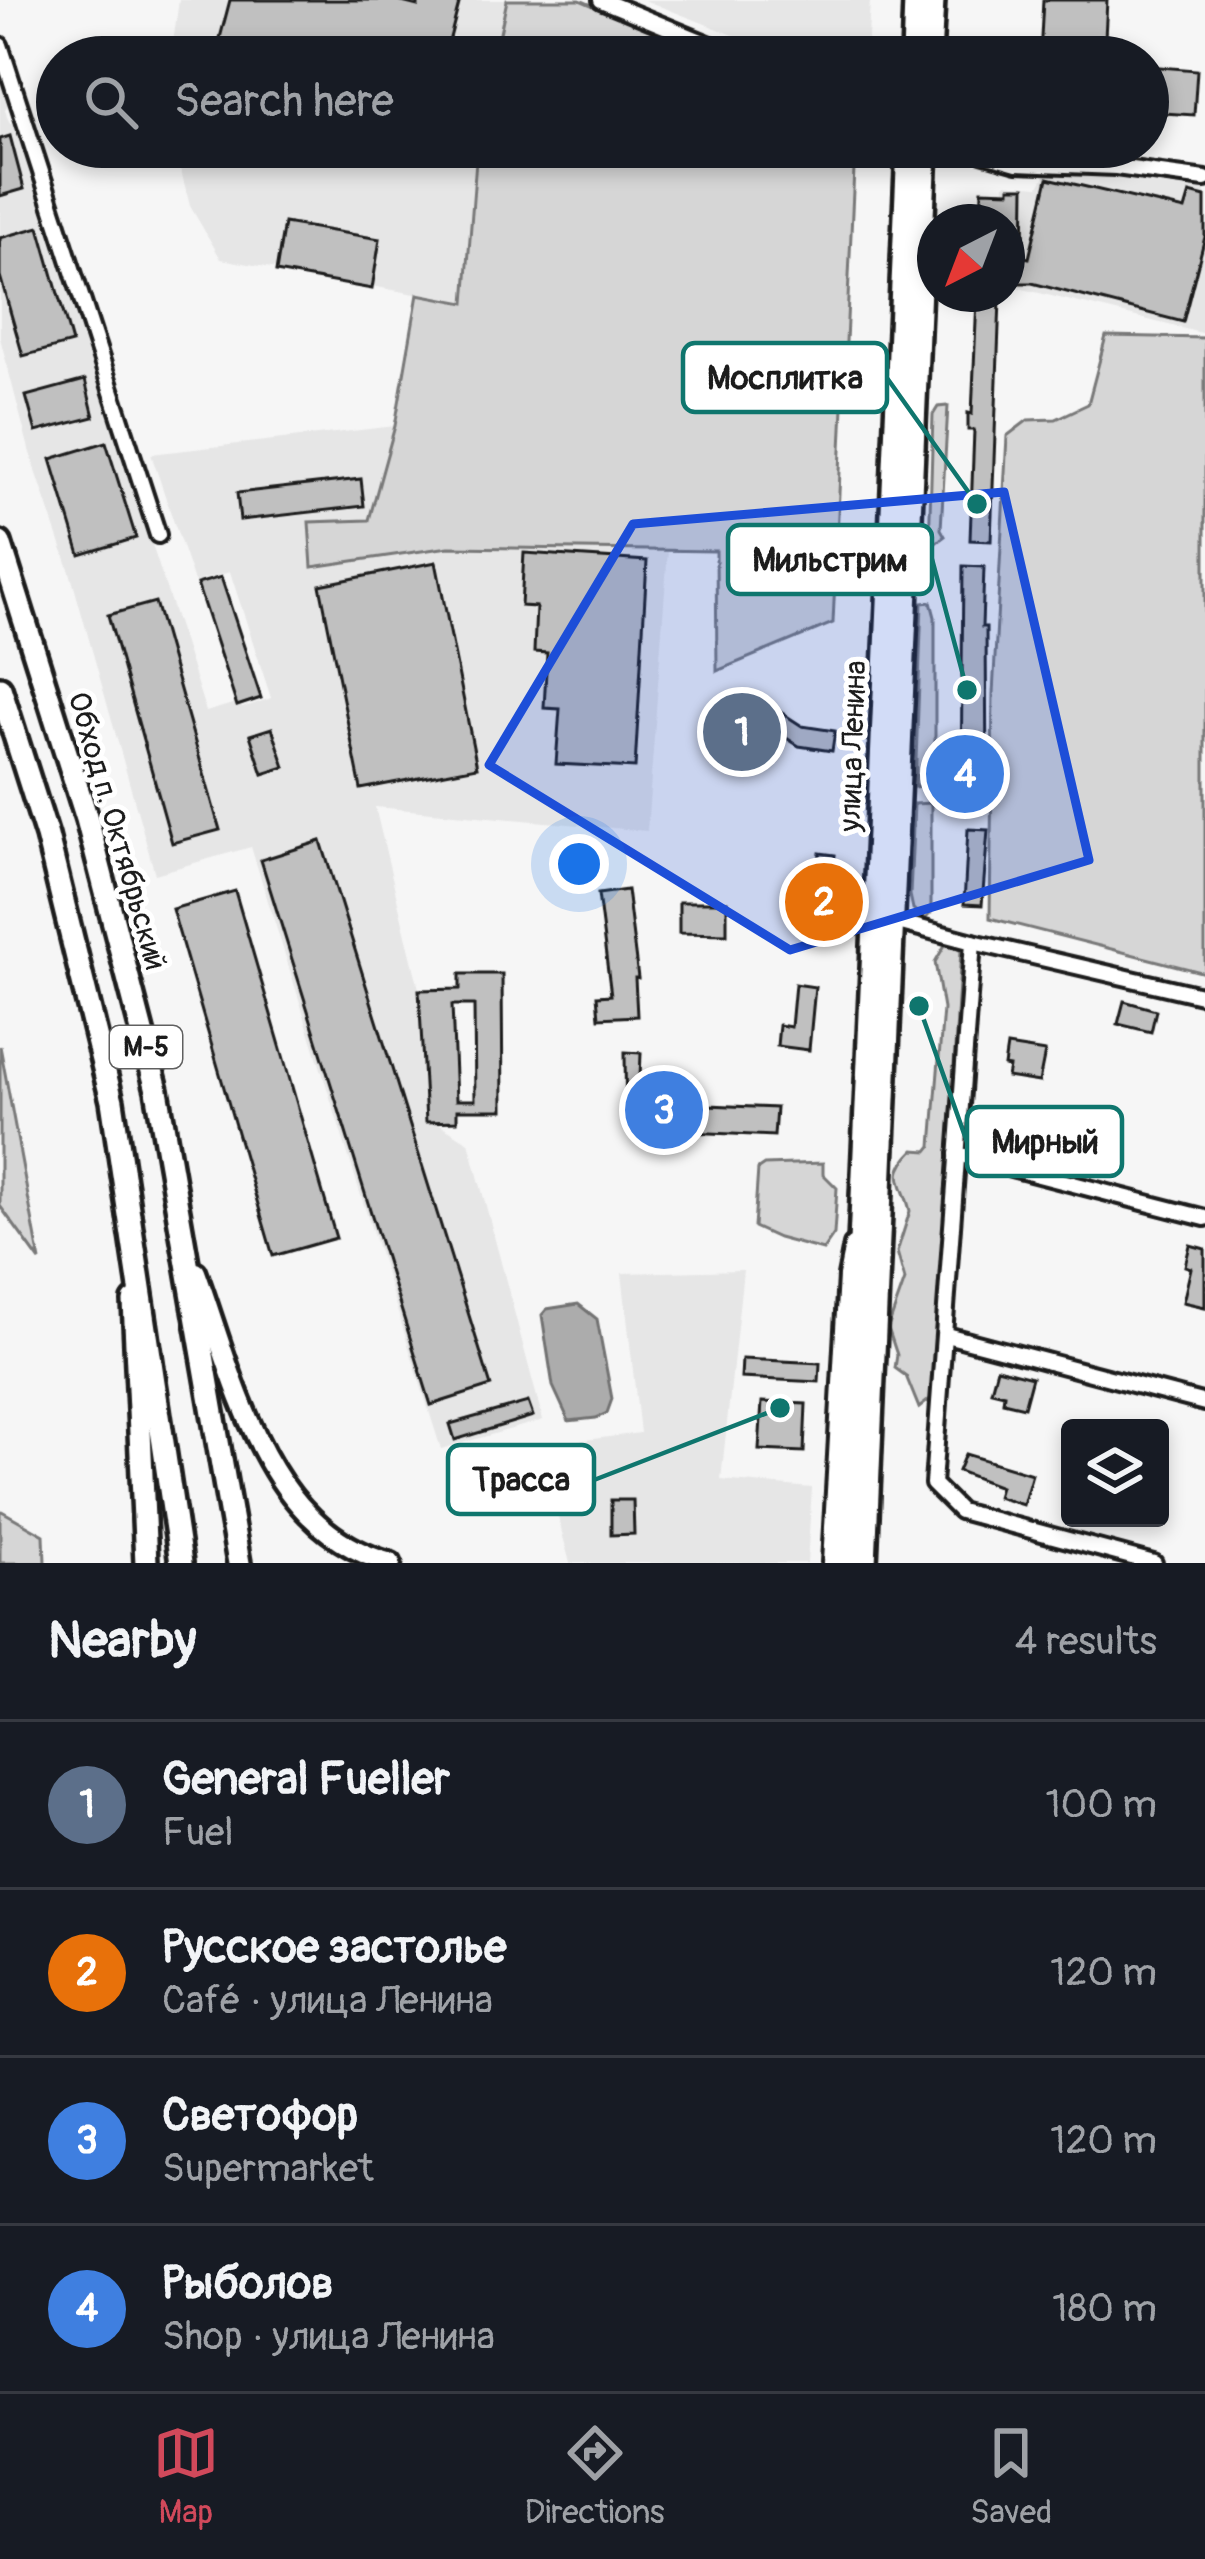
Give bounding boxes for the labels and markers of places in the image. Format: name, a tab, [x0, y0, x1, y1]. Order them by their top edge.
callout: Мосплитка	[683, 343, 887, 412]
callout: Мильстрим	[728, 525, 932, 594]
pin: 1	[703, 687, 781, 777]
pin: 4	[926, 729, 1004, 819]
pin: 2	[785, 857, 863, 947]
pin: 3	[625, 1065, 703, 1155]
callout: Мирный	[967, 1107, 1122, 1176]
callout: Трасса	[448, 1445, 594, 1514]

